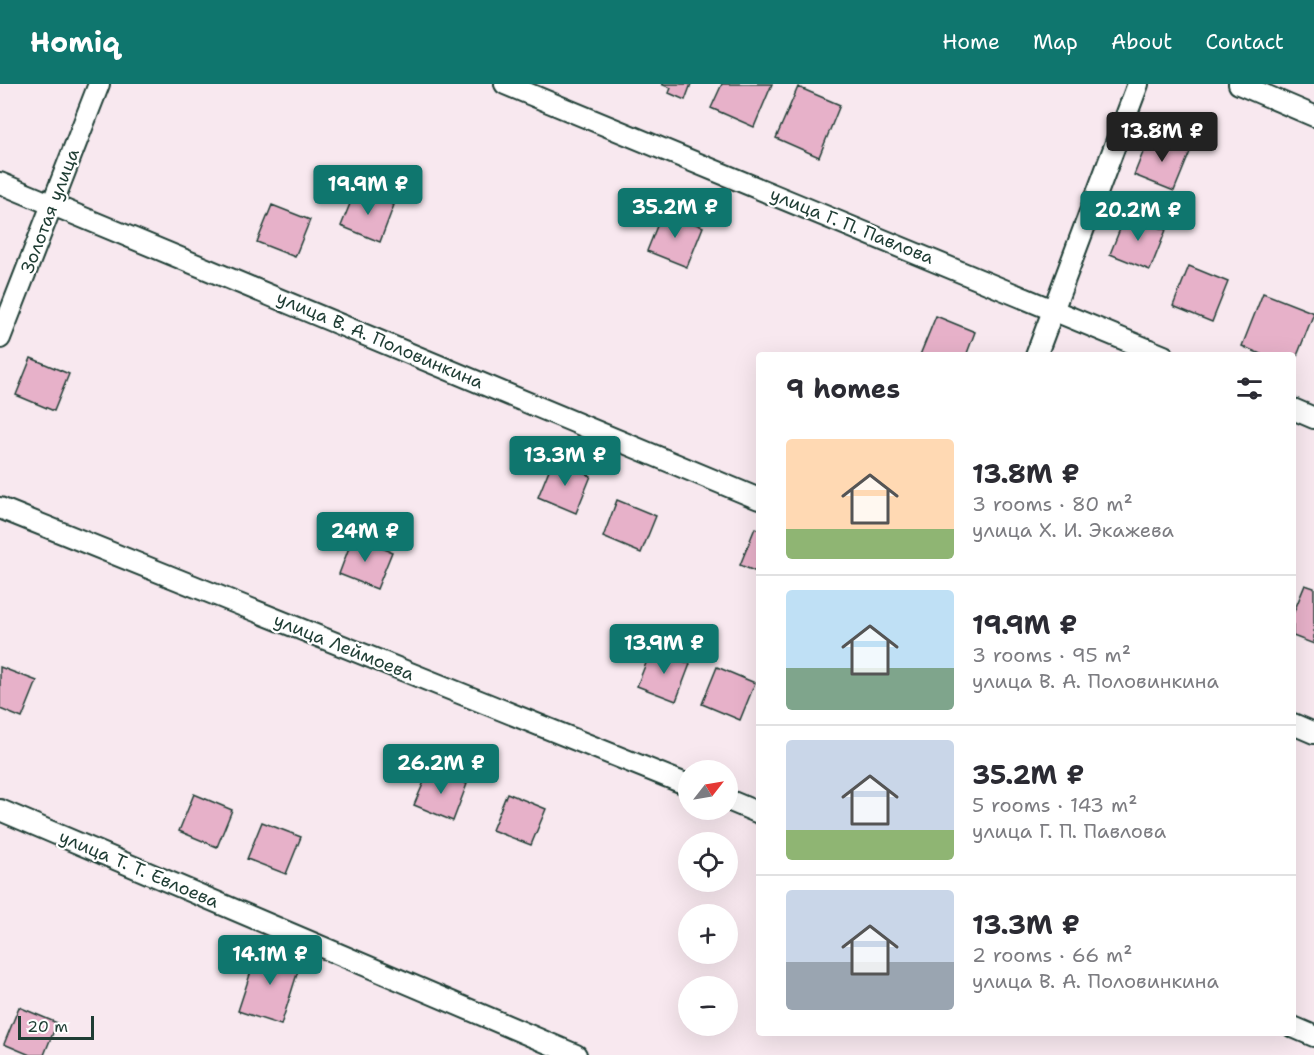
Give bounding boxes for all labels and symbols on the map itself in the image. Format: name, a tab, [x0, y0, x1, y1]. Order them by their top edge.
pin: 13.8M ₽	[1107, 112, 1217, 163]
street label: Золотая улица	[15, 145, 85, 277]
pin: 19.9M ₽	[313, 165, 423, 216]
street label: улица Г. П. Павлова	[767, 182, 937, 270]
pin: 35.2M ₽	[620, 188, 730, 239]
pin: 20.2M ₽	[1083, 191, 1193, 242]
street label: улица В. А. Половинкина	[273, 286, 487, 394]
pin: 13.3M ₽	[510, 436, 620, 487]
pin: 24M ₽	[323, 512, 407, 563]
street label: улица Леймоева	[270, 608, 418, 686]
pin: 13.9M ₽	[609, 624, 719, 675]
pin: 26.2M ₽	[386, 744, 496, 795]
north arrow	[678, 760, 738, 820]
street label: улица Т. Т. Евлоева	[55, 824, 223, 914]
pin: 14.1M ₽	[215, 935, 325, 986]
scale bar	[18, 1013, 94, 1040]

